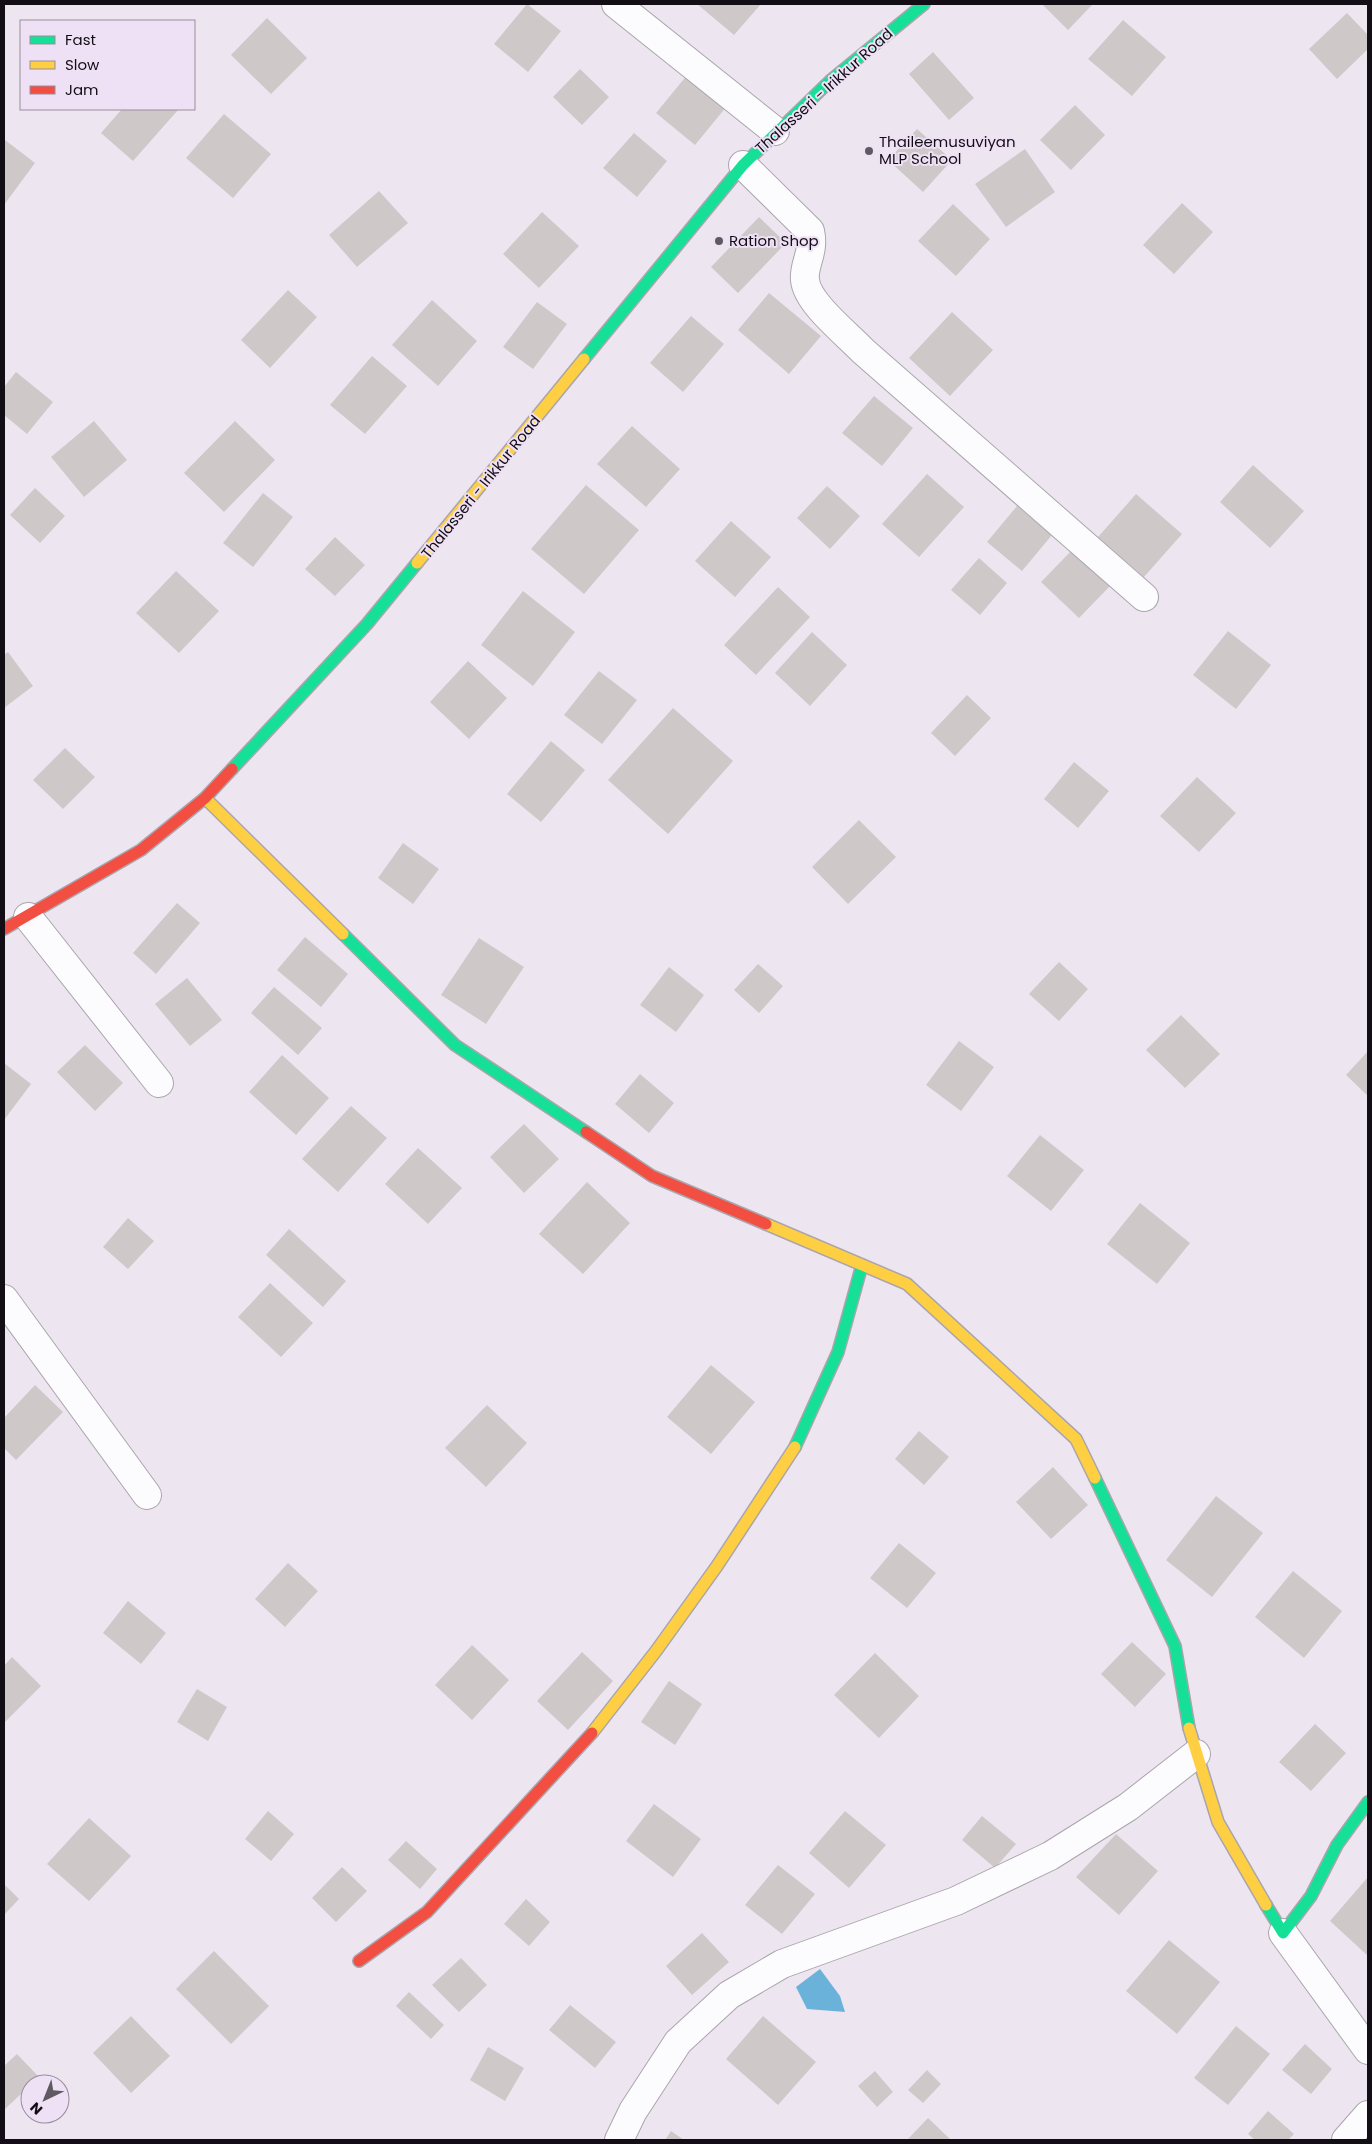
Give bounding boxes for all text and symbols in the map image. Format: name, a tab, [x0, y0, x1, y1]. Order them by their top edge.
legend	[20, 20, 195, 110]
street label: Thalasseri - Irikkur Road	[750, 23, 897, 158]
text: Fast	[65, 29, 96, 50]
text: Slow	[65, 54, 100, 75]
text: Jam	[65, 79, 99, 100]
place label: Thaileemusuviyan MLP School	[879, 131, 1016, 169]
marker: Thaileemusuviyan MLP School	[863, 145, 875, 157]
place label: Ration Shop	[729, 230, 819, 251]
marker: Ration Shop	[713, 235, 725, 247]
street label: Thalasseri - Irikkur Road	[416, 411, 545, 563]
north arrow	[20, 2074, 70, 2124]
text: N	[25, 2098, 47, 2119]

